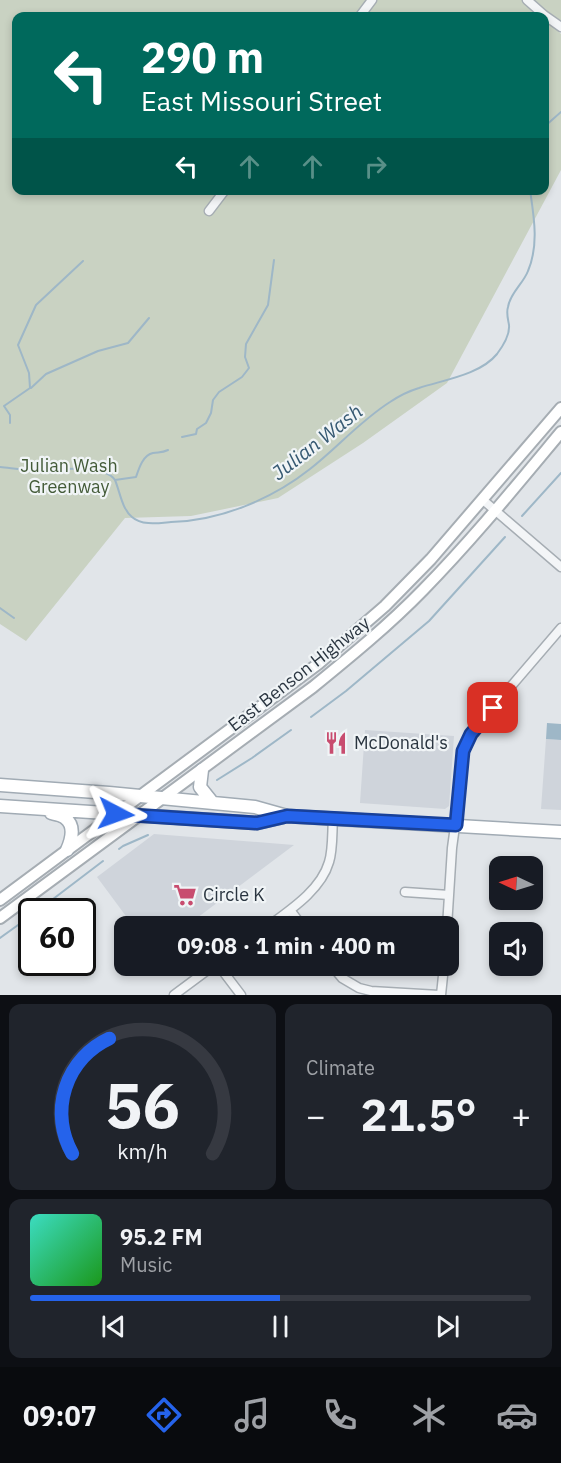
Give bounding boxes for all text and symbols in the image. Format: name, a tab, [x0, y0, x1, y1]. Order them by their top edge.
text: 290 m	[141, 30, 264, 85]
icon: left	[42, 36, 120, 114]
text: East Missouri Street	[141, 83, 382, 118]
icon: left	[170, 150, 203, 183]
icon: ahead	[233, 150, 266, 183]
icon: ahead	[296, 150, 329, 183]
icon: right	[359, 150, 392, 183]
water label: Julian Wash	[266, 397, 368, 486]
park label: Julian Wash Greenway	[20, 454, 118, 498]
street label: East Benson Highway	[223, 611, 374, 736]
pin	[467, 682, 518, 733]
icon: arrive	[476, 691, 509, 724]
restaurant icon: McDonald's	[323, 730, 349, 756]
place label: McDonald's	[354, 731, 448, 754]
position arrow	[84, 782, 148, 846]
north arrow	[489, 856, 543, 910]
map controls	[489, 856, 543, 976]
supermarket icon: Circle K	[172, 882, 198, 908]
place label: Circle K	[203, 883, 265, 906]
speed limit sign: 60	[18, 898, 96, 976]
button: sound	[489, 922, 543, 976]
text: 09:08 · 1 min · 400 m	[177, 931, 396, 960]
text: Climate	[306, 1054, 375, 1081]
text: 56	[105, 1064, 180, 1145]
text: 21.5°	[360, 1085, 477, 1143]
text: −	[306, 1094, 326, 1137]
text: +	[511, 1094, 531, 1137]
text: km/h	[117, 1137, 168, 1165]
text: 95.2 FM	[120, 1222, 203, 1251]
text: Music	[120, 1251, 172, 1278]
icon: previous	[97, 1310, 130, 1343]
icon: pause	[264, 1310, 297, 1343]
icon: next	[431, 1310, 464, 1343]
icon: directions	[143, 1394, 185, 1436]
icon: music	[231, 1394, 273, 1436]
icon: phone	[319, 1394, 361, 1436]
icon: climate	[408, 1394, 450, 1436]
icon: car	[496, 1394, 538, 1436]
text: 09:07	[23, 1398, 97, 1433]

